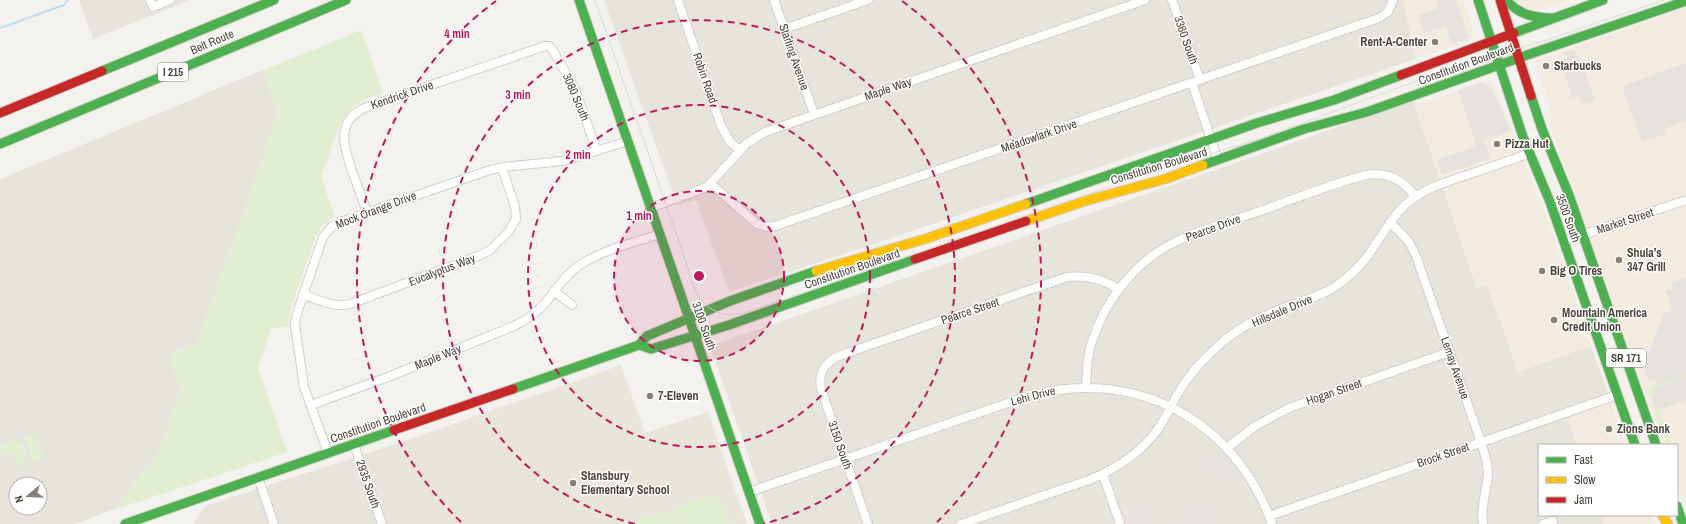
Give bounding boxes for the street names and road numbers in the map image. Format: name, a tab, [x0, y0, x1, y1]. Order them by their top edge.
street label: 3360 South	[1170, 14, 1202, 66]
street label: Starling Avenue	[775, 22, 813, 92]
street label: Belt Route	[188, 26, 236, 58]
street label: Constitution Boulevard	[1416, 39, 1516, 89]
street label: Robin Road	[689, 51, 721, 105]
road number: I 215	[158, 63, 188, 81]
street label: 3080 South	[559, 71, 593, 123]
street label: Maple Way	[862, 73, 914, 105]
street label: Kendrick Drive	[369, 77, 435, 113]
street label: Meadowlark Drive	[999, 116, 1079, 156]
street label: Constitution Boulevard	[1109, 144, 1209, 188]
street label: Mock Orange Drive	[333, 187, 419, 233]
street label: 3500 South	[1552, 192, 1584, 244]
street label: Market Street	[1594, 204, 1656, 238]
street label: Pearce Drive	[1183, 211, 1243, 245]
street label: Constitution Boulevard	[802, 245, 902, 293]
street label: Eucalyptus Way	[406, 250, 478, 290]
street label: Hillsdale Drive	[1249, 291, 1315, 331]
street label: Pearce Street	[939, 294, 1001, 328]
street label: 3100 South	[688, 300, 720, 352]
street label: Lemay Avenue	[1437, 335, 1473, 401]
street label: Maple Way	[412, 340, 464, 374]
road number: SR 171	[1606, 349, 1646, 367]
street label: Hogan Street	[1304, 375, 1364, 409]
street label: Lehi Drive	[1009, 382, 1057, 410]
street label: Constitution Boulevard	[328, 399, 428, 447]
street label: 3150 South	[824, 419, 856, 471]
street label: Brock Street	[1415, 439, 1471, 471]
street label: 2935 South	[352, 458, 384, 510]

